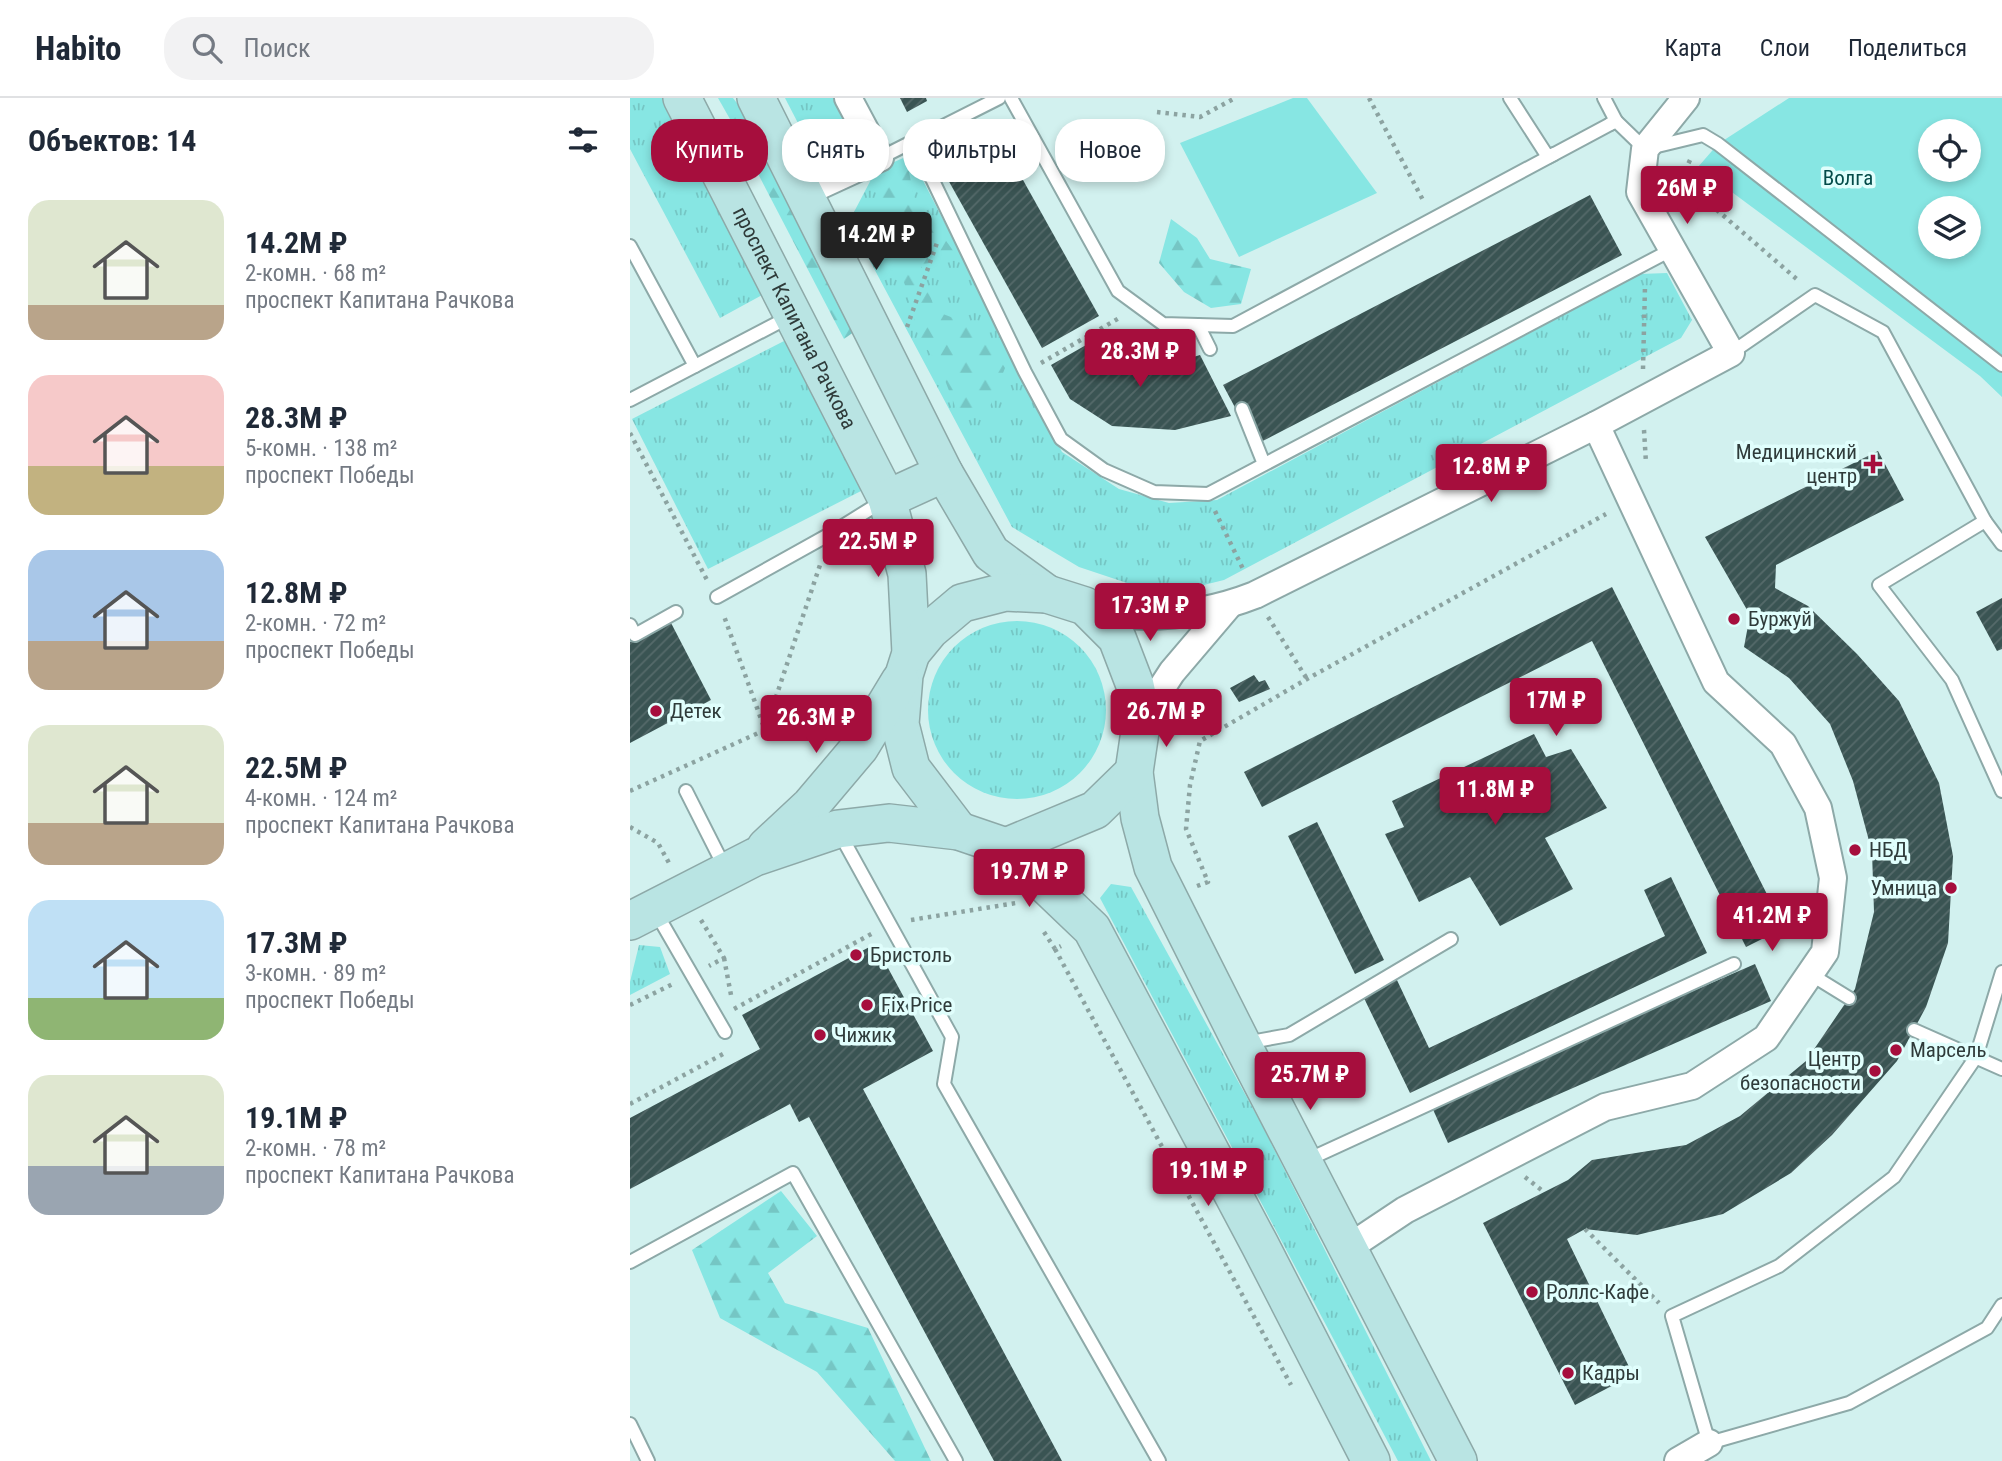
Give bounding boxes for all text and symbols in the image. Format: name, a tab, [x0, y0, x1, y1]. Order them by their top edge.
search box	[164, 17, 654, 80]
text: Habito	[35, 29, 122, 68]
icon: search	[188, 29, 226, 67]
text: Поиск	[244, 33, 310, 63]
text: Карта	[1664, 34, 1722, 62]
text: Слои	[1760, 34, 1810, 62]
text: Поделиться	[1848, 34, 1967, 62]
chip: Купить	[651, 119, 768, 182]
chip: Снять	[782, 119, 889, 182]
chip: Фильтры	[903, 119, 1041, 182]
chip: Новое	[1055, 119, 1165, 182]
map controls	[1918, 119, 1981, 259]
button: locate	[1918, 119, 1981, 182]
icon: filters	[564, 121, 602, 159]
text: Объектов: 14	[28, 123, 196, 158]
pin: 26M ₽	[1638, 166, 1736, 226]
park label: Волга	[1823, 166, 1873, 190]
text: 26M ₽	[1657, 175, 1717, 202]
button: layers	[1918, 196, 1981, 259]
street label: проспект Капитана Рачкова	[728, 203, 861, 433]
pin: 14.2M ₽	[811, 212, 941, 272]
text: 14.2M ₽	[837, 221, 915, 248]
text: 14.2M ₽	[245, 225, 348, 260]
icon: home	[84, 228, 168, 312]
text: 2-комн. · 68 m²	[245, 260, 386, 287]
text: проспект Капитана Рачкова	[245, 287, 514, 314]
pin: 28.3M ₽	[1075, 330, 1205, 389]
text: 28.3M ₽	[1101, 338, 1179, 365]
text: 28.3M ₽	[245, 400, 348, 435]
icon: home	[84, 403, 168, 487]
text: 5-комн. · 138 m²	[245, 435, 397, 462]
place label: Медицинский центр	[1736, 440, 1857, 488]
pin: 12.8M ₽	[1426, 444, 1556, 504]
text: 12.8M ₽	[1452, 453, 1530, 480]
marker: Медицинский центр	[1863, 454, 1883, 474]
text: проспект Победы	[245, 462, 415, 489]
pin: 22.5M ₽	[813, 519, 943, 579]
text: 22.5M ₽	[839, 528, 917, 555]
text: 12.8M ₽	[245, 575, 348, 610]
icon: home	[84, 578, 168, 662]
pin: 17.3M ₽	[1085, 584, 1215, 643]
text: 17.3M ₽	[1111, 592, 1189, 619]
place label: Буржуй	[1748, 607, 1812, 631]
text: 2-комн. · 72 m²	[245, 610, 386, 637]
marker: Буржуй	[1726, 611, 1742, 627]
text: проспект Победы	[245, 637, 415, 664]
pin: 17M ₽	[1507, 678, 1605, 738]
text: 17M ₽	[1526, 687, 1586, 714]
pin: 26.7M ₽	[1101, 690, 1231, 749]
pin: 26.3M ₽	[751, 696, 881, 755]
text: 26.7M ₽	[1127, 698, 1205, 725]
place label: Детек	[670, 699, 722, 723]
marker: Детек	[648, 703, 664, 719]
text: 26.3M ₽	[777, 704, 855, 731]
text: 22.5M ₽	[245, 750, 348, 785]
icon: home	[84, 753, 168, 837]
pin: 11.8M ₽	[1430, 768, 1560, 827]
text: 11.8M ₽	[1456, 776, 1534, 803]
text: 4-комн. · 124 m²	[245, 785, 397, 812]
text: проспект Капитана Рачкова	[245, 812, 514, 839]
place label: НБД	[1869, 838, 1908, 862]
marker: НБД	[1847, 842, 1863, 858]
pin: 19.7M ₽	[964, 850, 1094, 909]
text: 19.7M ₽	[990, 858, 1068, 885]
place label: Умница	[1871, 876, 1937, 900]
marker: Умница	[1943, 880, 1959, 896]
pin: 41.2M ₽	[1707, 894, 1837, 953]
text: 41.2M ₽	[1733, 902, 1811, 929]
text: 17.3M ₽	[245, 925, 348, 960]
icon: home	[84, 928, 168, 1012]
place label: Бристоль	[870, 943, 952, 967]
marker: Бристоль	[848, 947, 864, 963]
text: 3-комн. · 89 m²	[245, 960, 386, 987]
text: проспект Победы	[245, 987, 415, 1014]
place label: Fix Price	[881, 993, 953, 1017]
marker: Fix Price	[859, 997, 875, 1013]
place label: Чижик	[834, 1023, 892, 1047]
marker: Чижик	[812, 1027, 828, 1043]
place label: Марсель	[1910, 1038, 1987, 1062]
marker: Марсель	[1888, 1042, 1904, 1058]
place label: Центр безопасности	[1740, 1047, 1861, 1095]
pin: 25.7M ₽	[1245, 1052, 1375, 1112]
text: 25.7M ₽	[1271, 1061, 1349, 1088]
marker: Центр безопасности	[1867, 1063, 1883, 1079]
text: 19.1M ₽	[245, 1100, 348, 1135]
icon: home	[84, 1103, 168, 1187]
text: 2-комн. · 78 m²	[245, 1135, 386, 1162]
pin: 19.1M ₽	[1143, 1148, 1273, 1208]
text: 19.1M ₽	[1169, 1157, 1247, 1184]
text: проспект Капитана Рачкова	[245, 1162, 514, 1189]
place label: Роллс-Кафе	[1546, 1280, 1649, 1304]
marker: Роллс-Кафе	[1524, 1284, 1540, 1300]
place label: Кадры	[1582, 1361, 1640, 1385]
marker: Кадры	[1560, 1365, 1576, 1381]

